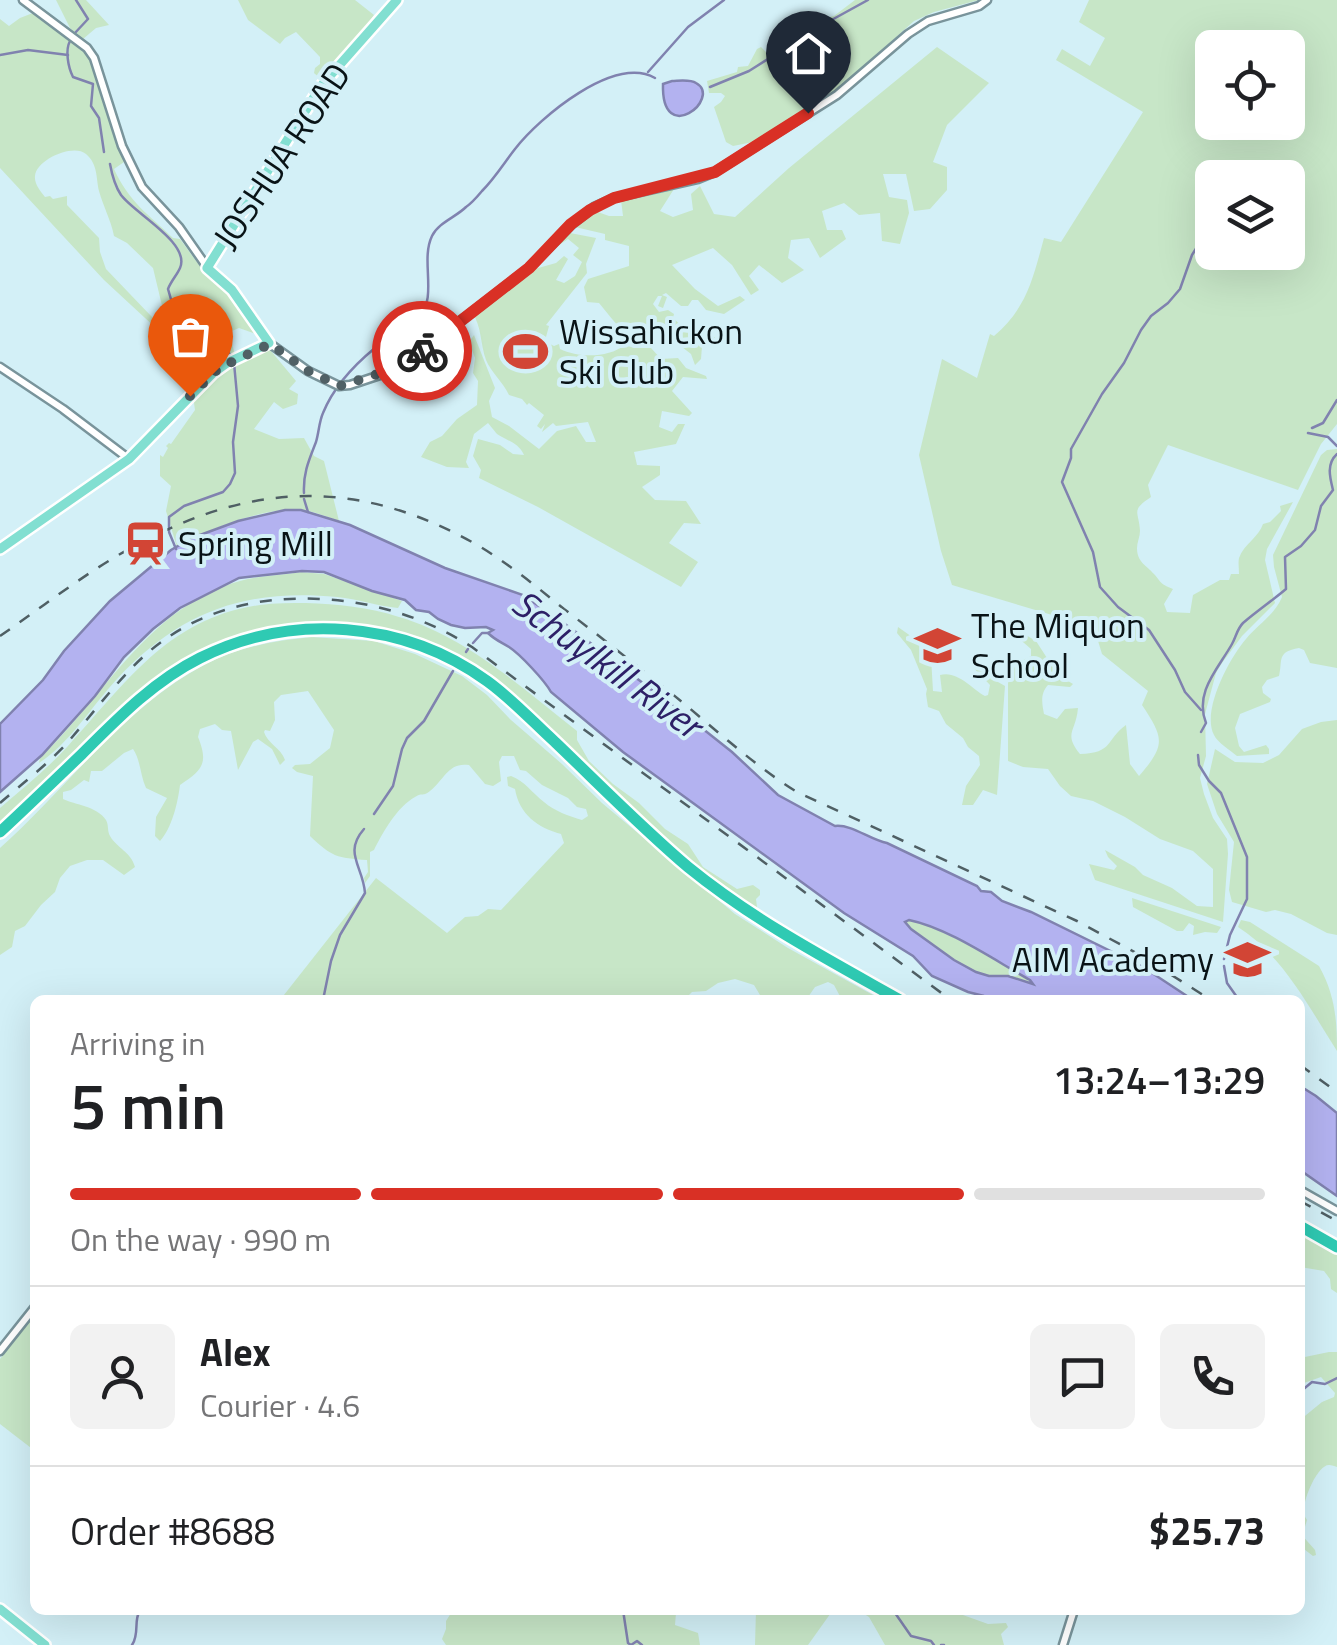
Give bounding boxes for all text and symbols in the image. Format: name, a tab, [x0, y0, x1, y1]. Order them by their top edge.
pin	[766, 11, 851, 114]
icon: home	[781, 26, 836, 81]
map controls	[1195, 30, 1305, 270]
button: locate	[1195, 30, 1305, 140]
street label: JOSHUA ROAD	[199, 51, 363, 259]
button: layers	[1195, 160, 1305, 270]
pin	[148, 294, 233, 397]
courier	[372, 301, 472, 401]
place label: Wissahickon Ski Club	[559, 304, 743, 398]
icon: bag	[163, 309, 218, 364]
icon: bike	[395, 324, 450, 379]
sports icon: Wissahickon Ski Club	[502, 328, 550, 376]
place label: Spring Mill	[178, 516, 333, 570]
station icon: Spring Mill	[121, 520, 169, 568]
water label: Schuylkill River	[500, 574, 718, 754]
place label: The Miquon School	[971, 598, 1145, 692]
school or university icon: The Miquon School	[914, 622, 962, 670]
place label: AIM Academy	[1012, 932, 1214, 986]
school or university icon: AIM Academy	[1223, 936, 1271, 984]
text: Arriving in	[70, 1019, 206, 1067]
text: 13:24–13:29	[1053, 1051, 1265, 1109]
text: 5 min	[70, 1055, 226, 1154]
text: On the way · 990 m	[70, 1215, 331, 1263]
text: Alex	[200, 1323, 271, 1381]
button: person	[70, 1324, 175, 1429]
button: chat	[1030, 1324, 1135, 1429]
button: phone	[1160, 1324, 1265, 1429]
text: Courier · 4.6	[200, 1381, 360, 1429]
text: Order #8688	[70, 1502, 275, 1560]
text: $25.73	[1149, 1502, 1265, 1560]

